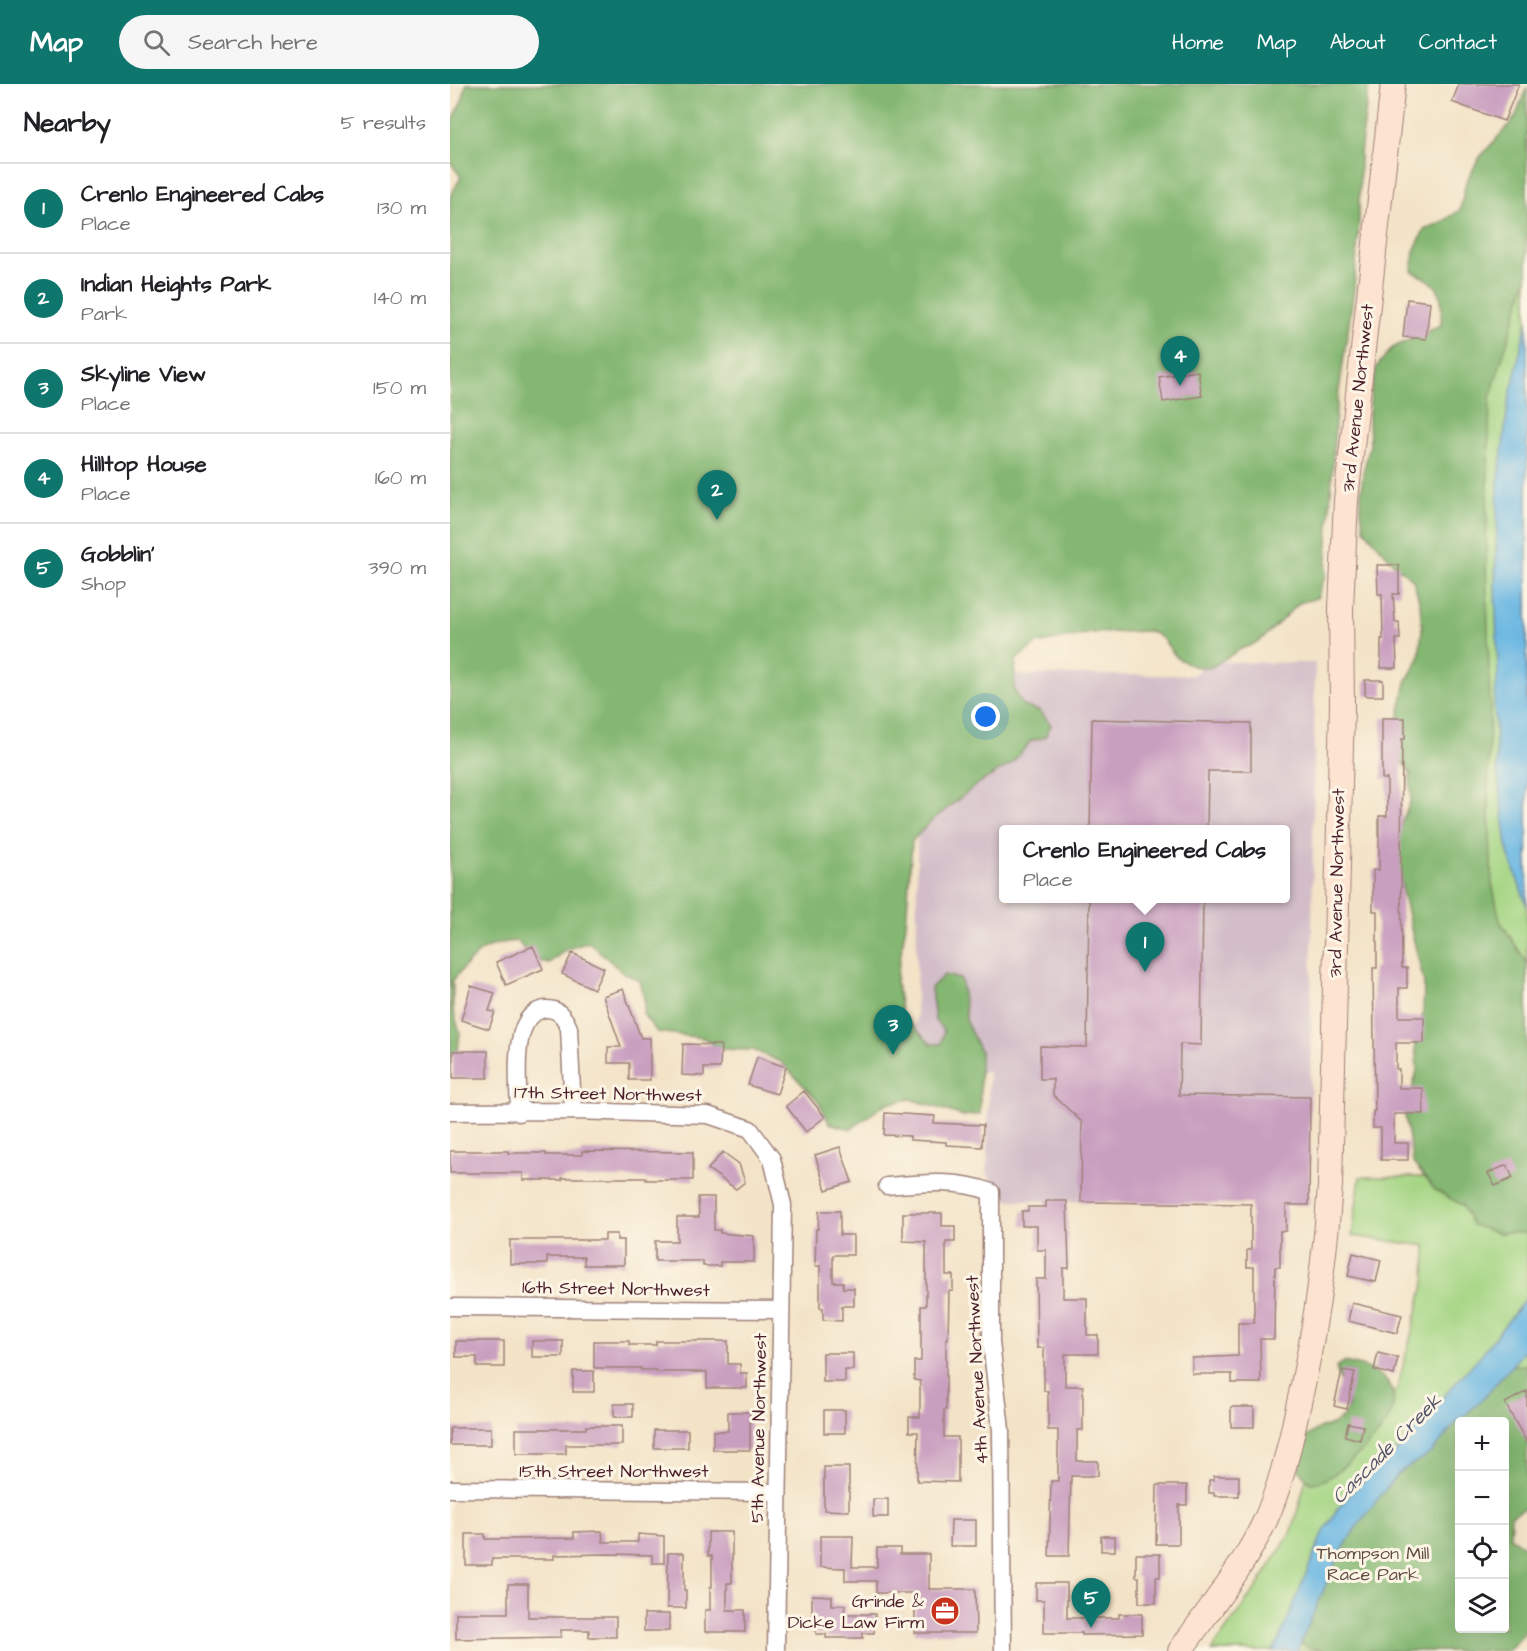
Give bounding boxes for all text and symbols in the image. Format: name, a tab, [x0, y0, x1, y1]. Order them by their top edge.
search box	[119, 15, 539, 69]
text: Map	[30, 23, 83, 62]
icon: search	[140, 26, 173, 59]
text: Search here	[188, 27, 318, 58]
text: Home	[1172, 28, 1224, 57]
text: Map	[1257, 28, 1297, 57]
text: About	[1330, 28, 1386, 57]
text: Contact	[1419, 28, 1497, 57]
text: Nearby	[24, 105, 111, 141]
text: 5 results	[341, 109, 426, 137]
text: Crenlo Engineered Cabs	[81, 179, 324, 210]
text: 1	[42, 194, 45, 222]
text: 130 m	[377, 194, 426, 222]
text: Place	[81, 210, 131, 238]
text: Indian Heights Park	[81, 269, 271, 300]
text: 2	[38, 284, 49, 312]
text: 140 m	[374, 284, 426, 312]
text: Park	[81, 300, 127, 328]
street label: 3rd Avenue Northwest	[1336, 302, 1380, 493]
pin: 4	[1160, 336, 1200, 386]
text: Skyline View	[81, 359, 206, 390]
text: 3	[38, 374, 49, 402]
text: 150 m	[373, 374, 426, 402]
text: Place	[81, 390, 131, 418]
text: Hilltop House	[81, 449, 207, 480]
text: 4	[37, 464, 50, 492]
text: 160 m	[375, 464, 426, 492]
pin: 2	[698, 470, 736, 520]
text: Place	[81, 480, 131, 508]
text: Gobblin'	[81, 539, 155, 570]
text: 5	[36, 554, 51, 582]
text: 390 m	[368, 554, 426, 582]
text: Shop	[81, 570, 126, 598]
your location	[971, 702, 1000, 731]
street label: 3rd Avenue Northwest	[1323, 787, 1351, 978]
popup	[999, 825, 1290, 903]
text: Crenlo Engineered Cabs	[1023, 835, 1266, 866]
text: Place	[1023, 866, 1073, 894]
pin: 1	[1126, 922, 1164, 972]
pin: 3	[874, 1006, 912, 1055]
street label: 17th Street Northwest	[514, 1080, 703, 1108]
street label: 4th Avenue Northwest	[960, 1274, 994, 1465]
street label: 16th Street Northwest	[522, 1275, 711, 1303]
street label: 5th Avenue Northwest	[745, 1332, 773, 1523]
water label: Cascade Creek	[1326, 1387, 1449, 1510]
map controls	[1455, 1417, 1509, 1633]
button: +	[1455, 1417, 1509, 1471]
street label: 15th Street Northwest	[519, 1459, 709, 1484]
button: −	[1455, 1471, 1509, 1525]
button: locate	[1455, 1525, 1509, 1579]
park label: Thompson Mill Race Park	[1317, 1541, 1430, 1587]
pin: 5	[1072, 1578, 1110, 1628]
button: layers	[1455, 1579, 1509, 1633]
place label: Grinde & Dicke Law Firm	[788, 1589, 924, 1635]
office icon: Grinde & Dicke Law Firm	[929, 1595, 961, 1627]

